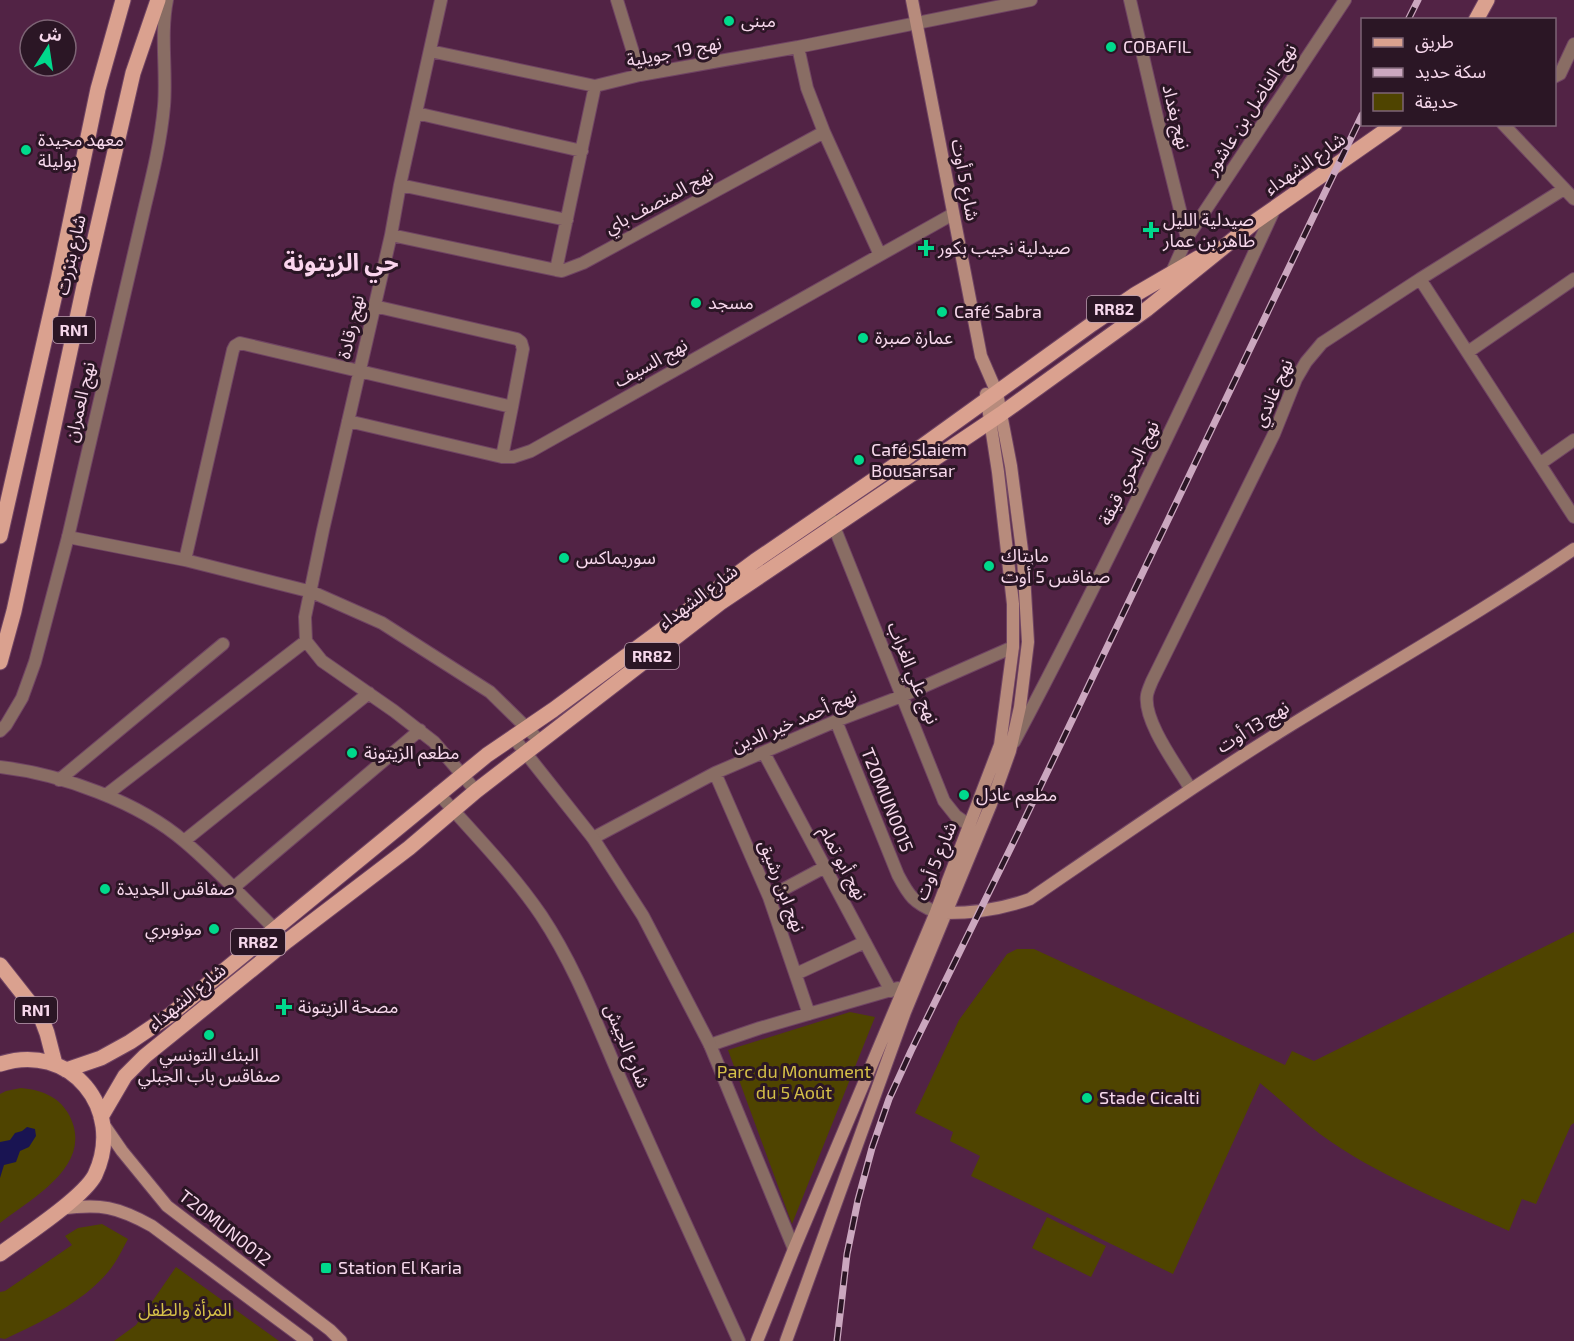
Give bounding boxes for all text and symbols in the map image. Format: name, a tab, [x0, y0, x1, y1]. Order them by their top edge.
place label: مبنى	[741, 9, 776, 32]
marker: مبنى	[722, 14, 736, 28]
north arrow	[18, 18, 78, 78]
legend	[1361, 18, 1556, 126]
text: ش	[38, 21, 64, 45]
text: طريق	[1415, 30, 1454, 53]
street label: نهج 19 جويلية	[624, 31, 724, 74]
place label: COBAFIL	[1123, 35, 1191, 57]
street label: نهج الفاضل بن عاشور	[1199, 39, 1303, 181]
marker: COBAFIL	[1104, 40, 1118, 54]
text: سكة حديد	[1415, 60, 1486, 82]
street label: نهج بغداد	[1155, 82, 1196, 152]
text: حديقة	[1415, 90, 1458, 112]
street label: شارع الشهداء	[1260, 127, 1351, 202]
place label: معهد مجيدة بوليلة	[38, 128, 124, 172]
street label: شارع 5 أوت	[943, 137, 985, 223]
marker: معهد مجيدة بوليلة	[19, 143, 33, 157]
street label: نهج المنصف باي	[600, 162, 718, 241]
place label: صيدلية الليل طاهر بن عمار	[1162, 208, 1255, 252]
street label: شارع بنزرت	[50, 212, 94, 298]
marker: صيدلية الليل طاهر بن عمار	[1144, 223, 1158, 237]
place label: صيدلية نجيب بكور	[937, 236, 1071, 259]
marker: صيدلية نجيب بكور	[919, 241, 933, 255]
district label: حي الزيتونة	[283, 247, 399, 283]
place label: مسجد	[708, 291, 754, 313]
street label: نهج رقادة	[332, 293, 371, 362]
marker: مسجد	[689, 296, 703, 310]
road number: RR82	[1087, 296, 1141, 322]
place label: Café Sabra	[954, 300, 1042, 322]
marker: Café Sabra	[935, 305, 949, 319]
road number: RN1	[53, 317, 95, 343]
place label: عمارة صبرة	[875, 326, 953, 349]
marker: عمارة صبرة	[856, 331, 870, 345]
street label: نهج السيف	[610, 333, 692, 394]
street label: نهج غاندي	[1247, 355, 1300, 431]
street label: نهج العمران	[59, 359, 102, 445]
street label: نهج البحري قيقة	[1093, 417, 1166, 530]
place label: Café Slaiem Bousarsar	[871, 438, 967, 481]
marker: Café Slaiem Bousarsar	[852, 453, 866, 467]
place label: مايتاك صفاقس 5 أوت	[1001, 544, 1110, 588]
place label: سوريماكس	[576, 546, 656, 569]
marker: سوريماكس	[557, 551, 571, 565]
street label: شارع الشهداء	[653, 559, 744, 636]
marker: مايتاك صفاقس 5 أوت	[982, 559, 996, 573]
street label: نهج علي الغراب	[880, 618, 944, 728]
road number: RR82	[625, 643, 679, 669]
street label: نهج أحمد خير الدين	[728, 684, 861, 759]
street label: نهج 13 أوت	[1212, 695, 1294, 759]
place label: مطعم الزيتونة	[364, 741, 459, 766]
street label: T20MUN0015	[857, 744, 919, 855]
marker: مطعم الزيتونة	[345, 746, 359, 760]
place label: مطعم عادل	[976, 783, 1057, 808]
marker: مطعم عادل	[957, 788, 971, 802]
street label: شارع 5 أوت	[909, 818, 965, 905]
street label: نهج أبو تمام	[812, 822, 873, 905]
street label: نهج ابن رشيق	[752, 836, 811, 936]
place label: صفاقس الجديدة	[117, 877, 235, 900]
marker: صفاقس الجديدة	[98, 882, 112, 896]
place label: مونوبري	[145, 917, 202, 942]
marker: مونوبري	[207, 922, 221, 936]
road number: RR82	[231, 929, 285, 955]
street label: شارع الشهداء	[143, 958, 232, 1037]
place label: مصحة الزيتونة	[298, 995, 399, 1018]
road number: RN1	[15, 997, 57, 1023]
marker: مصحة الزيتونة	[275, 998, 293, 1016]
street label: شارع الجيش	[597, 1000, 655, 1092]
marker: البنك التونسي صفاقس باب الجبلي	[202, 1028, 216, 1042]
place label: البنك التونسي صفاقس باب الجبلي	[138, 1043, 280, 1089]
park label: Parc du Monument du 5 Août	[717, 1060, 871, 1103]
place label: Stade Cicalti	[1099, 1086, 1200, 1108]
marker: Stade Cicalti	[1080, 1091, 1094, 1105]
street label: T20MUN0012	[175, 1184, 276, 1270]
place label: Station El Karia	[338, 1256, 462, 1278]
marker: Station El Karia	[319, 1261, 333, 1275]
park label: المرأة والطفل	[138, 1298, 232, 1321]

